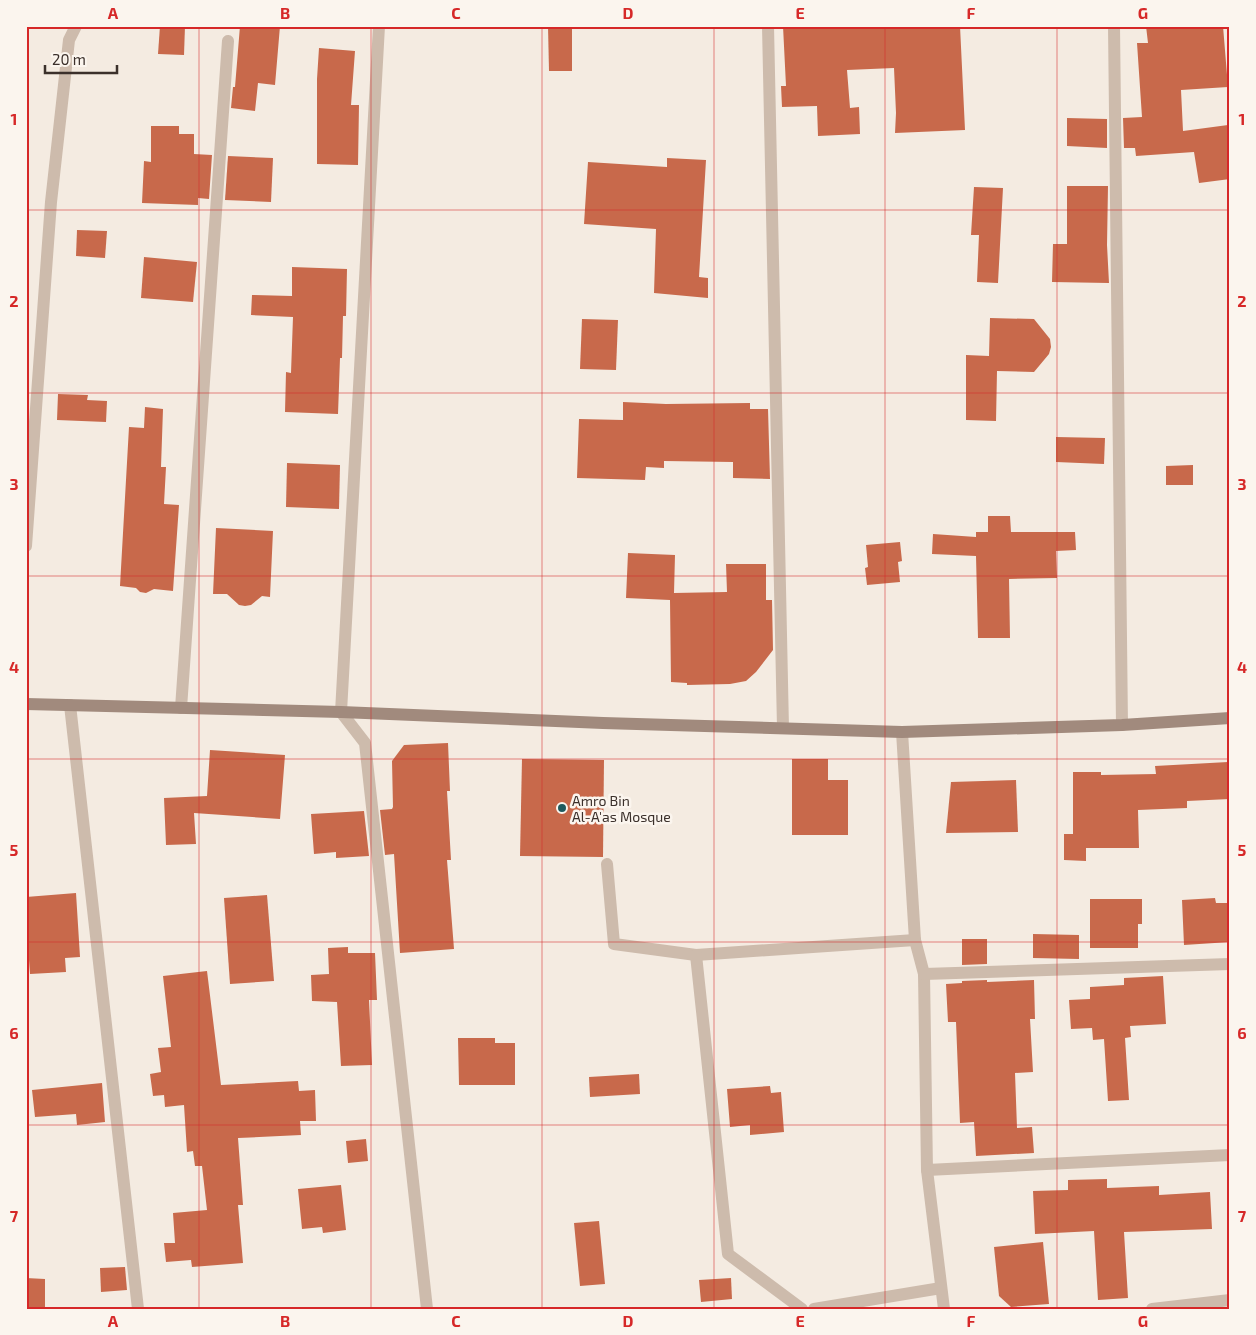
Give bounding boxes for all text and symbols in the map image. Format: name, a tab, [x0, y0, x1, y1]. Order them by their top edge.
text: A	[108, 3, 119, 22]
text: B	[280, 3, 290, 22]
text: C	[451, 3, 461, 22]
text: D	[623, 3, 634, 22]
text: E	[795, 3, 805, 22]
text: F	[967, 3, 976, 22]
text: G	[1138, 3, 1148, 22]
scale bar	[45, 42, 118, 74]
text: 20 m	[52, 50, 86, 68]
text: 1	[11, 109, 17, 128]
text: 1	[1239, 109, 1245, 128]
text: 2	[9, 291, 19, 310]
text: 2	[1237, 291, 1247, 310]
text: 3	[9, 474, 19, 493]
text: 3	[1237, 474, 1247, 493]
text: 4	[9, 657, 19, 676]
text: 4	[1237, 657, 1247, 676]
place label: Amro Bin Al-A'as Mosque	[572, 792, 671, 825]
marker: Amro Bin Al-A'as Mosque	[556, 802, 568, 814]
text: 5	[10, 840, 19, 859]
text: 5	[1238, 840, 1247, 859]
text: 6	[9, 1023, 19, 1042]
text: 6	[1237, 1023, 1247, 1042]
text: 7	[10, 1206, 19, 1225]
text: 7	[1238, 1206, 1247, 1225]
text: A	[108, 1311, 119, 1330]
text: B	[280, 1311, 290, 1330]
text: C	[451, 1311, 461, 1330]
text: D	[623, 1311, 634, 1330]
text: E	[795, 1311, 805, 1330]
text: F	[967, 1311, 976, 1330]
text: G	[1138, 1311, 1148, 1330]

